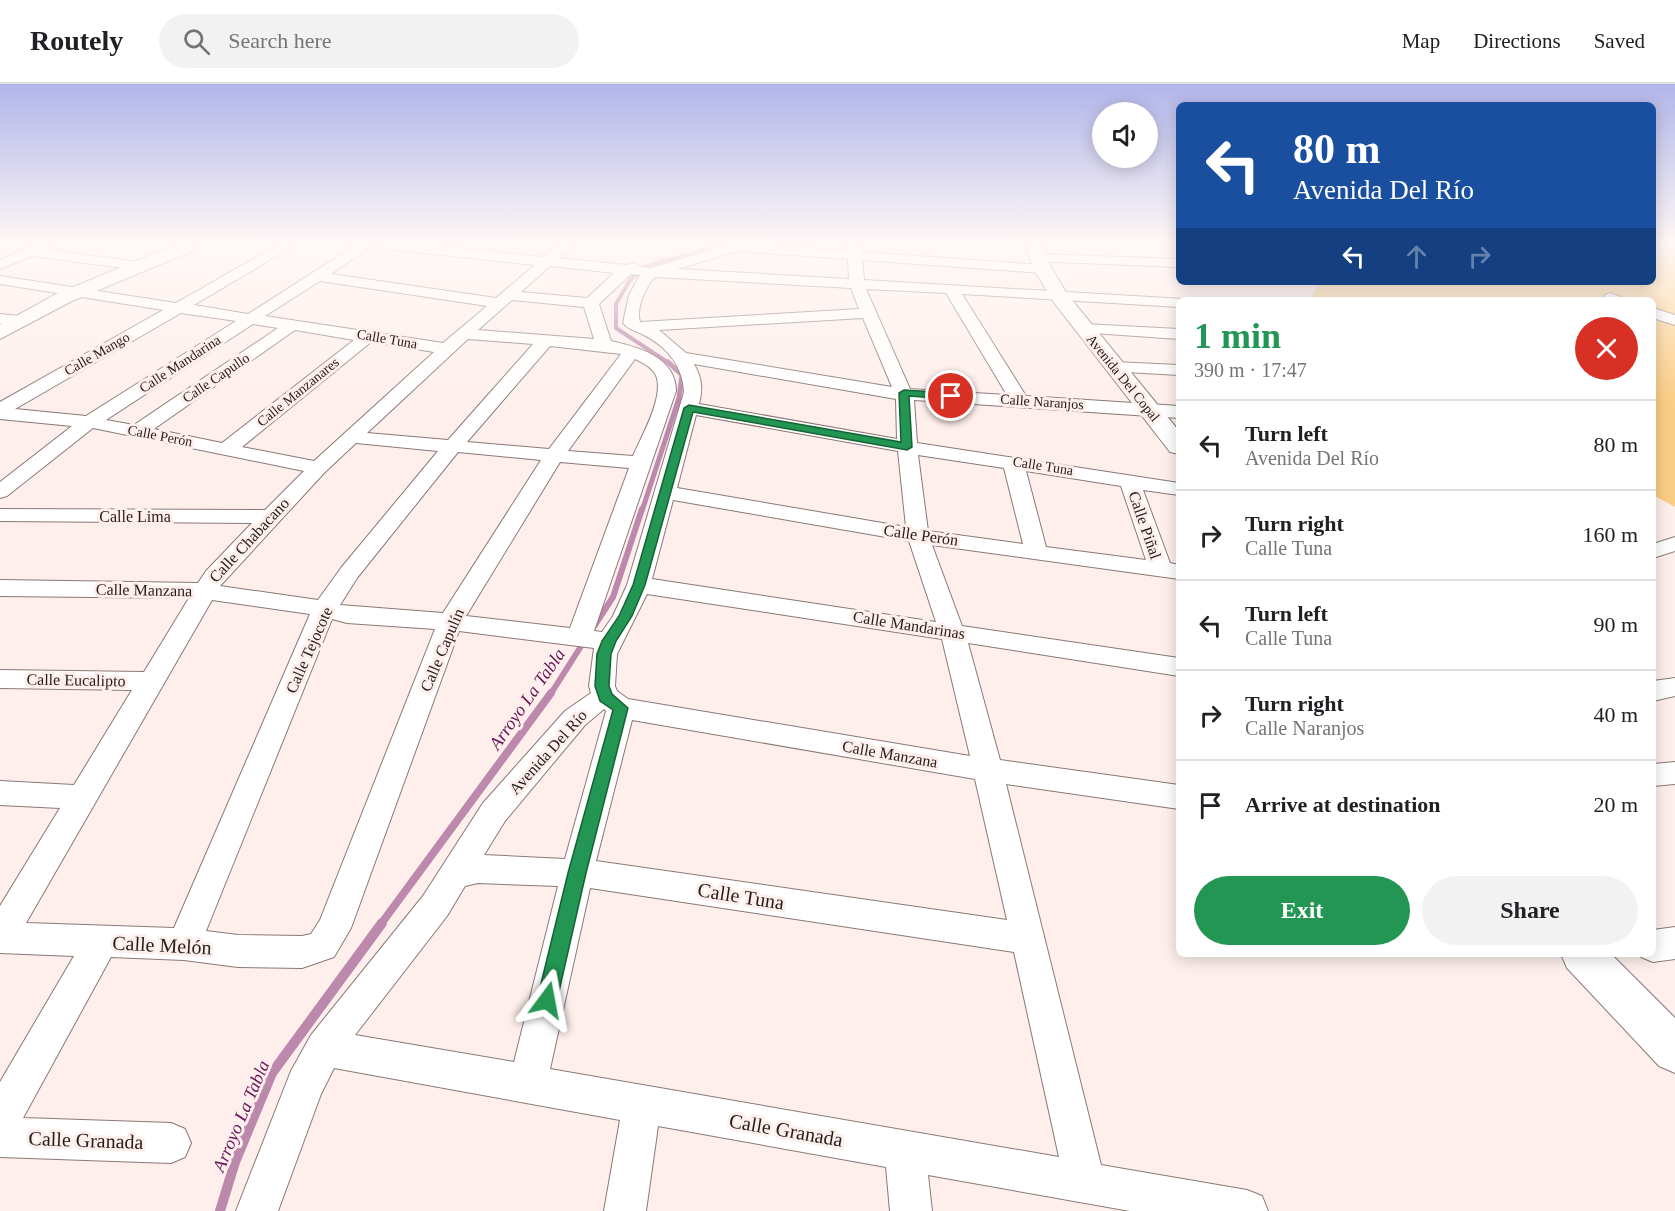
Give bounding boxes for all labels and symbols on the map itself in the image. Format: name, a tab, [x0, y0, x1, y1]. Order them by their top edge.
street label: Calle Tuna	[356, 326, 419, 352]
street label: Calle Mango	[62, 329, 132, 379]
street label: Calle Mandarina	[137, 332, 224, 396]
street label: Avenida Del Copal	[1083, 332, 1163, 424]
street label: Calle Capullo	[180, 350, 252, 406]
street label: Calle Manzanares	[254, 354, 342, 430]
pin	[925, 370, 976, 421]
street label: Calle Naranjos	[1000, 392, 1084, 412]
street label: Calle Perón	[126, 422, 194, 450]
street label: Calle Tuna	[1012, 454, 1075, 478]
street label: Calle Piñal	[1125, 489, 1165, 562]
street label: Calle Chabacano	[206, 494, 292, 586]
street label: Calle Lima	[99, 508, 171, 525]
street label: Calle Perón	[883, 521, 959, 549]
street label: Calle Manzana	[96, 581, 192, 599]
street label: Calle Tejocote	[282, 604, 336, 696]
street label: Calle Capulín	[417, 606, 468, 694]
street label: Calle Mandarinas	[852, 608, 966, 642]
water label: Arroyo La Tabla	[484, 645, 569, 754]
street label: Calle Eucalipto	[26, 671, 126, 690]
street label: Avenida Del Río	[506, 706, 590, 798]
street label: Calle Manzana	[841, 737, 939, 771]
street label: Calle Tuna	[696, 878, 786, 914]
street label: Calle Melón	[112, 931, 212, 959]
position arrow	[515, 968, 579, 1032]
water label: Arroyo La Tabla	[208, 1057, 273, 1175]
street label: Calle Granada	[727, 1109, 845, 1151]
street label: Calle Granada	[28, 1127, 144, 1153]

